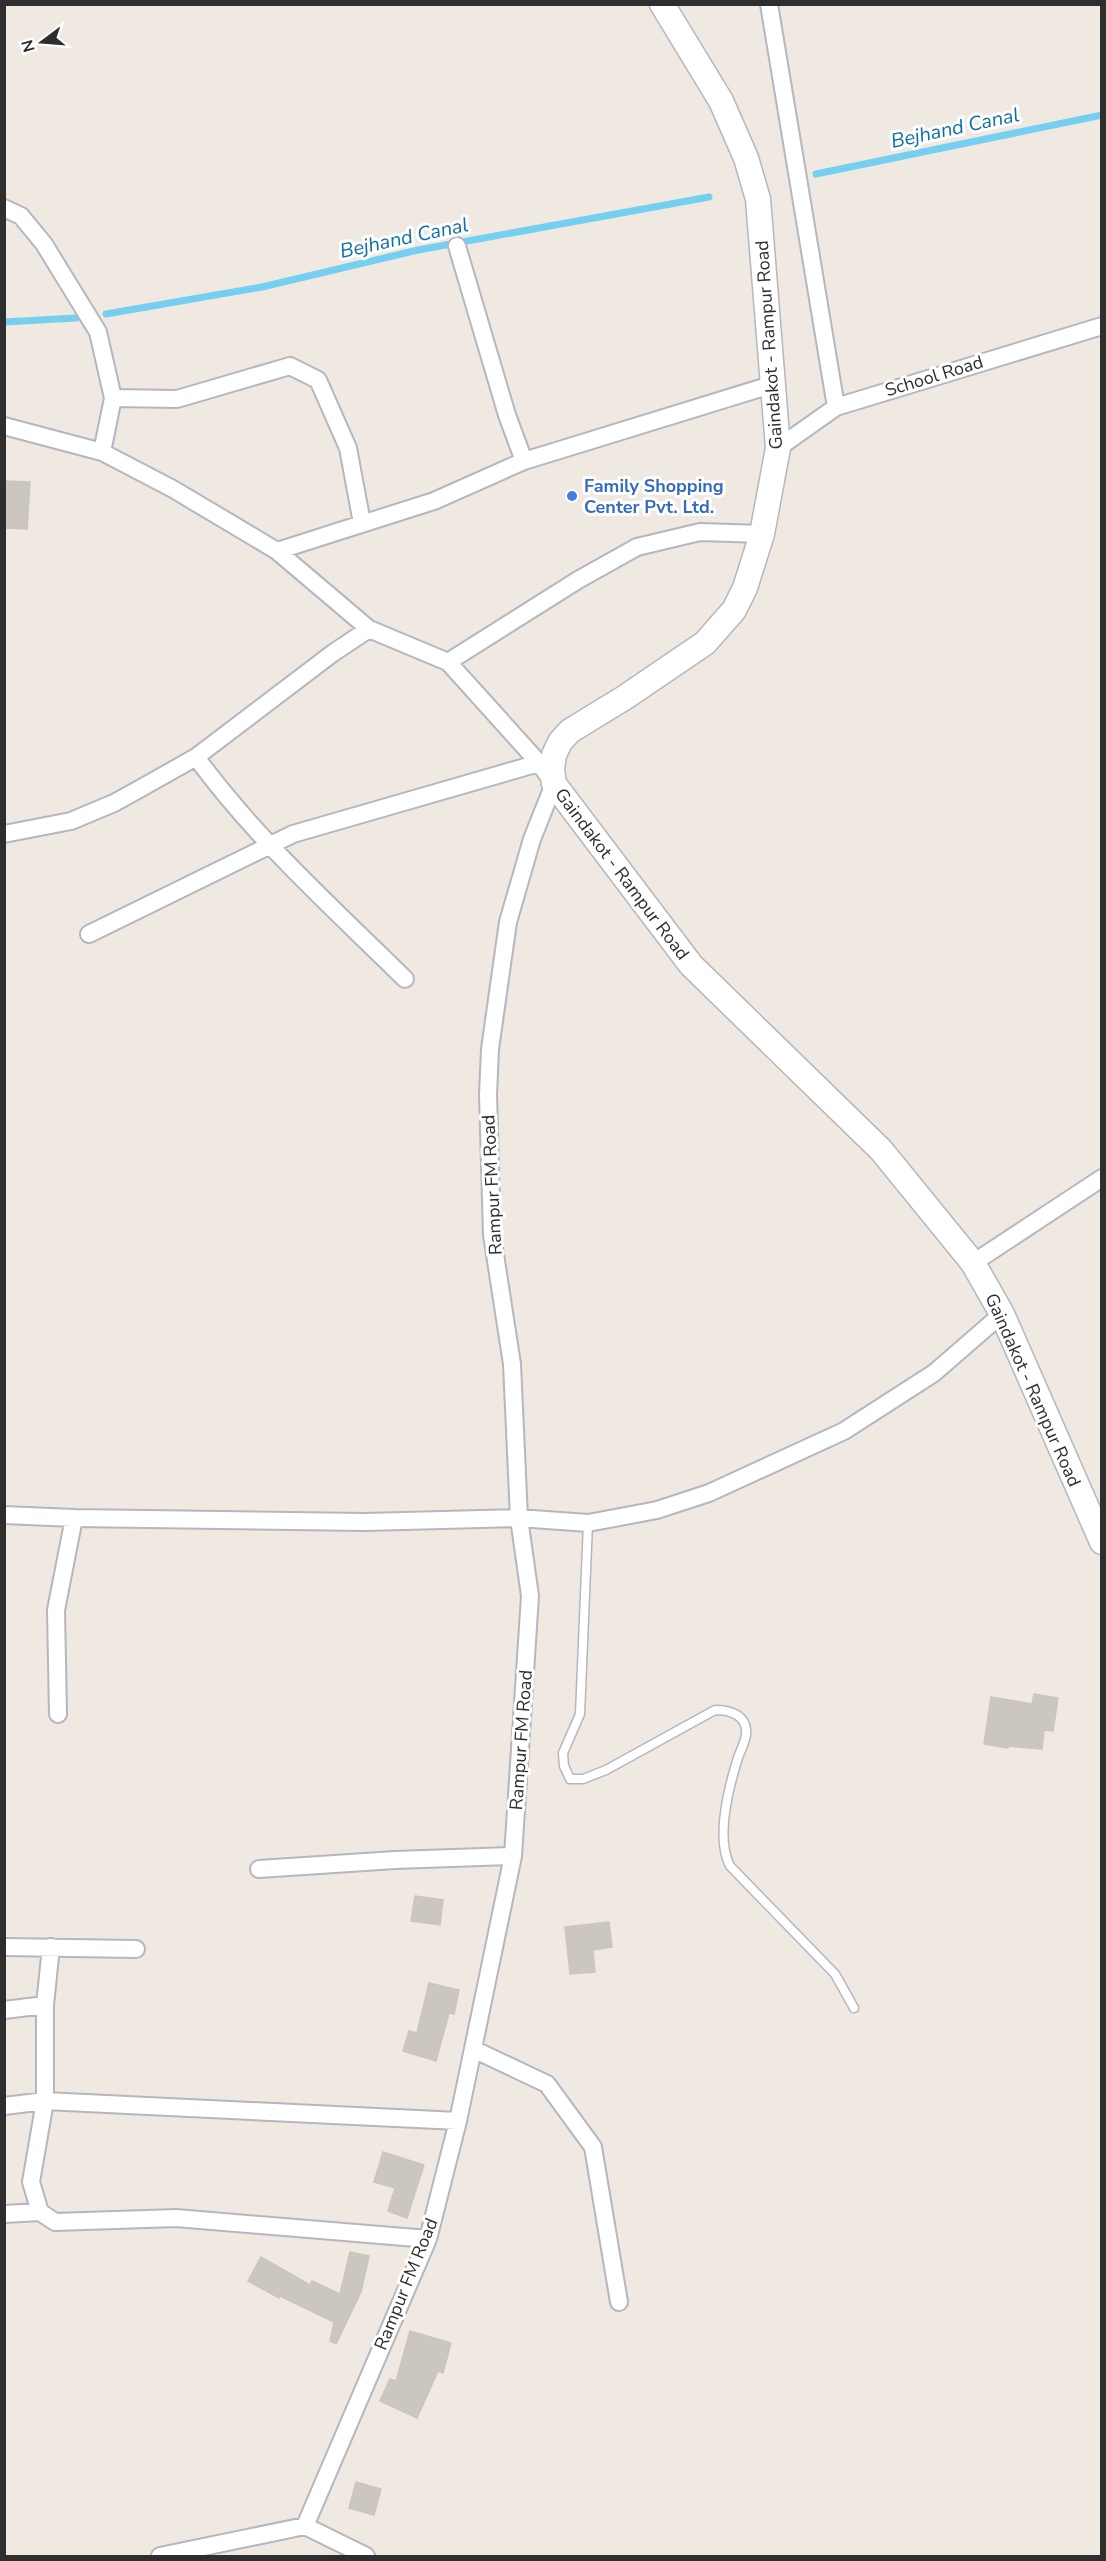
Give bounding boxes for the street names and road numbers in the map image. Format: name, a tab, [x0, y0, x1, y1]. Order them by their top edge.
street label: Gaindakot - Rampur Road	[750, 240, 788, 450]
street label: School Road	[882, 350, 986, 402]
street label: Gaindakot - Rampur Road	[549, 783, 695, 965]
street label: Rampur FM Road	[476, 1114, 508, 1256]
street label: Gaindakot - Rampur Road	[979, 1289, 1087, 1491]
street label: Rampur FM Road	[504, 1669, 538, 1811]
street label: Rampur FM Road	[369, 2214, 443, 2354]

